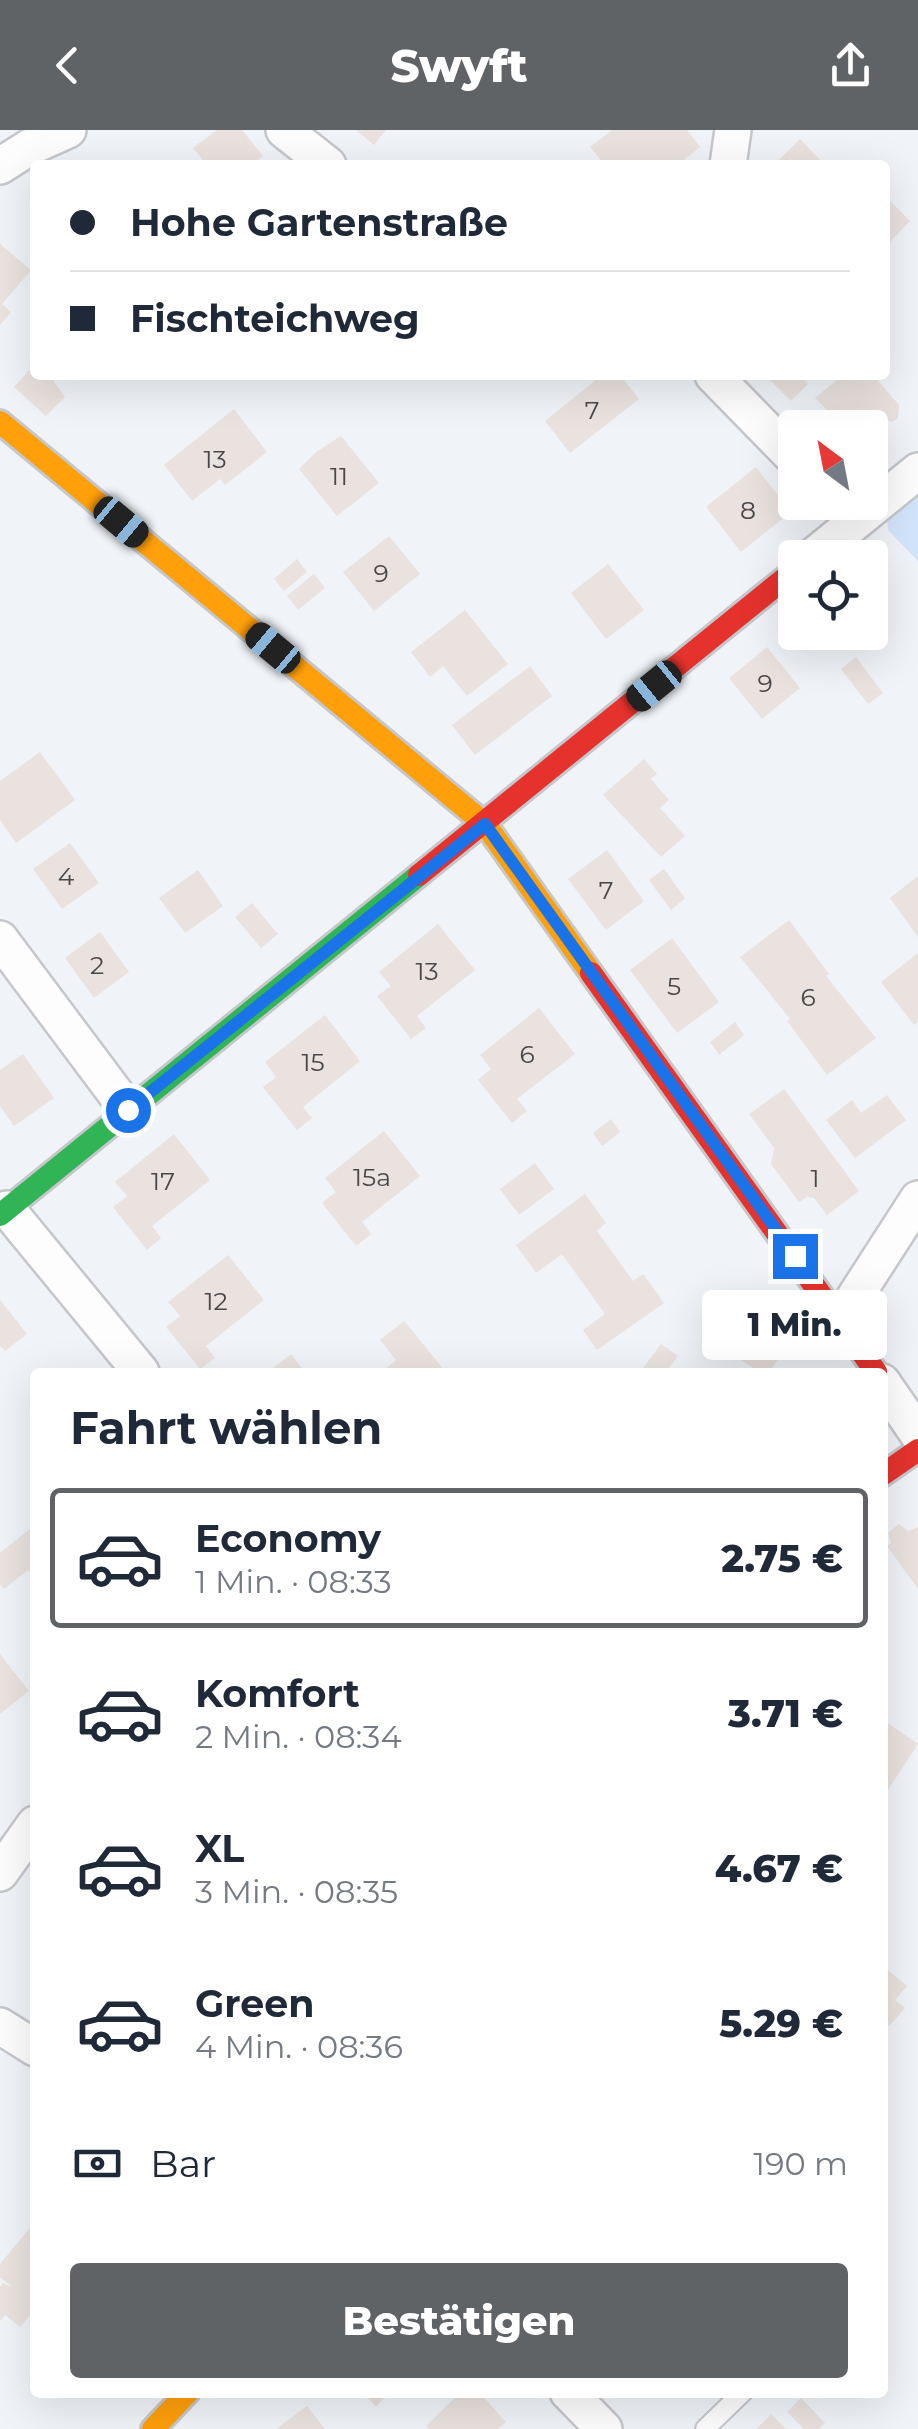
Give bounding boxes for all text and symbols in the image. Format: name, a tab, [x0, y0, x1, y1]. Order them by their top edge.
icon: back	[40, 38, 95, 93]
text: Swyft	[390, 38, 528, 93]
icon: share	[823, 38, 878, 93]
text: Hohe Gartenstraße	[130, 199, 508, 246]
text: Fischteichweg	[130, 295, 420, 342]
house number: 7	[585, 395, 599, 425]
north arrow	[778, 410, 888, 520]
map controls	[778, 410, 888, 650]
house number: 13	[203, 444, 227, 474]
house number: 11	[330, 461, 348, 491]
car	[88, 491, 154, 553]
house number: 8	[740, 495, 756, 525]
button: locate	[778, 540, 888, 650]
house number: 9	[373, 558, 389, 588]
car	[240, 617, 306, 679]
car	[621, 655, 687, 717]
house number: 9	[757, 668, 773, 698]
house number: 4	[58, 861, 75, 891]
house number: 7	[599, 875, 613, 905]
house number: 2	[90, 950, 104, 980]
house number: 13	[415, 956, 439, 986]
house number: 5	[667, 971, 681, 1001]
house number: 6	[800, 982, 816, 1012]
house number: 6	[519, 1039, 535, 1069]
house number: 15	[301, 1047, 325, 1077]
route start	[106, 1088, 151, 1133]
house number: 15a	[353, 1162, 391, 1192]
house number: 1	[810, 1163, 820, 1193]
house number: 17	[151, 1166, 175, 1196]
route end	[773, 1234, 818, 1279]
house number: 12	[204, 1286, 228, 1316]
callout: 1 Min.	[702, 1291, 888, 1361]
text: 1 Min.	[747, 1305, 842, 1344]
text: Fahrt wählen	[70, 1400, 382, 1455]
icon: car	[75, 1513, 165, 1603]
text: Economy	[195, 1515, 381, 1562]
text: 2.75 €	[721, 1535, 843, 1582]
text: 1 Min. · 08:33	[195, 1562, 392, 1601]
icon: car	[75, 1668, 165, 1758]
text: Komfort	[195, 1670, 360, 1717]
text: 3.71 €	[728, 1690, 843, 1737]
text: 2 Min. · 08:34	[195, 1717, 402, 1756]
icon: car	[75, 1823, 165, 1913]
text: XL	[195, 1825, 244, 1872]
text: 4.67 €	[715, 1845, 843, 1892]
text: 3 Min. · 08:35	[195, 1872, 398, 1911]
icon: car	[75, 1978, 165, 2068]
text: Green	[195, 1980, 315, 2027]
text: 5.29 €	[719, 2000, 843, 2047]
text: 4 Min. · 08:36	[195, 2027, 403, 2066]
icon: cash	[70, 2136, 125, 2191]
text: Bar	[150, 2140, 216, 2187]
text: 190 m	[753, 2144, 848, 2183]
button: Bestätigen	[70, 2263, 848, 2378]

